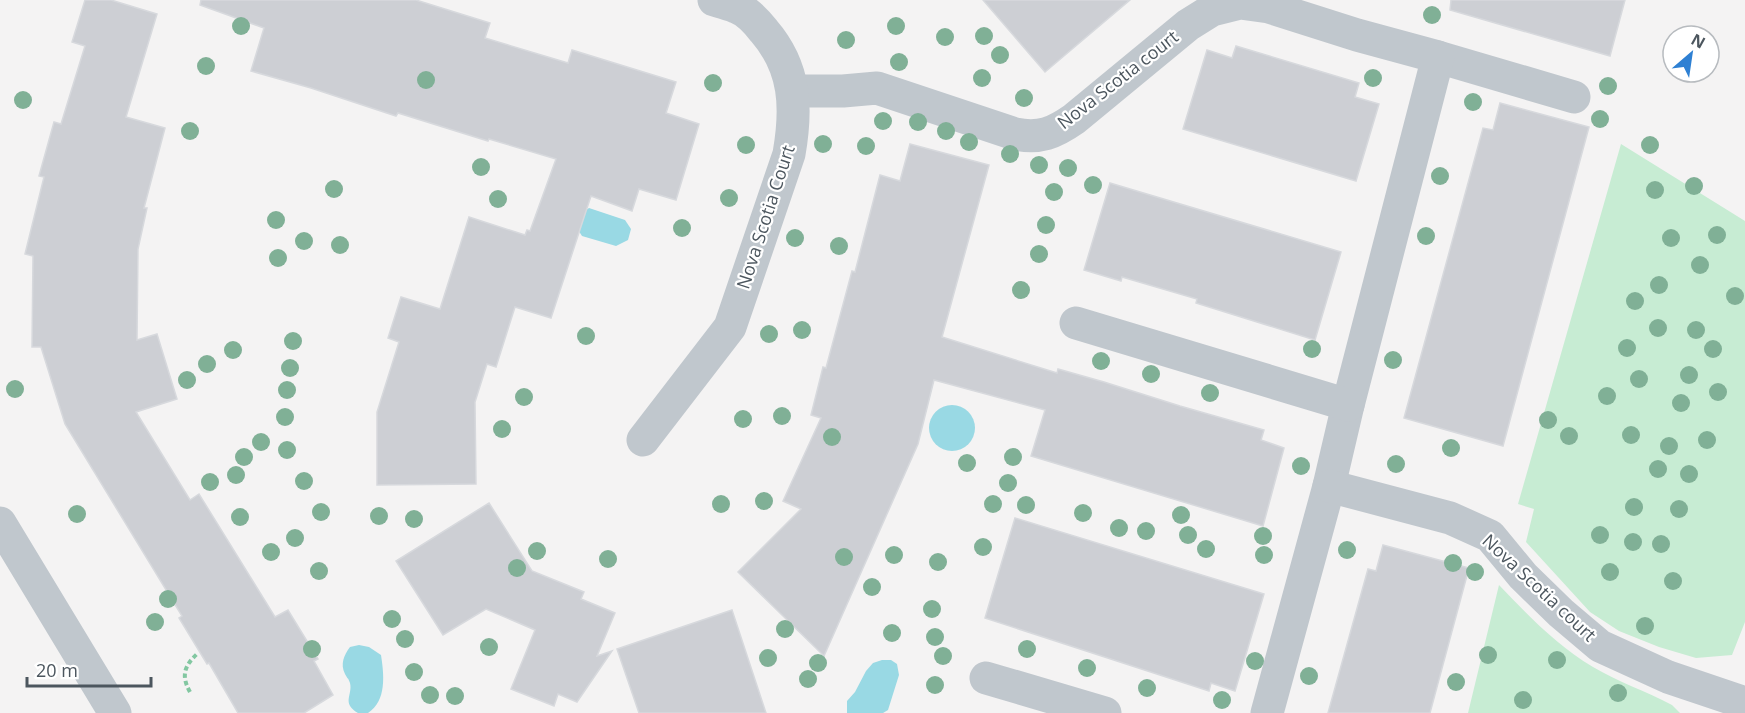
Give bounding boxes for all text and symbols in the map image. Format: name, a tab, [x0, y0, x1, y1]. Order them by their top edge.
street label: Nova Scotia court	[1052, 24, 1183, 134]
north arrow	[1661, 24, 1721, 84]
text: N	[1687, 28, 1709, 54]
street label: Nova Scotia Court	[730, 142, 800, 292]
street label: Nova Scotia court	[1478, 528, 1602, 646]
scale bar	[27, 650, 152, 688]
text: 20 m	[36, 658, 78, 682]

